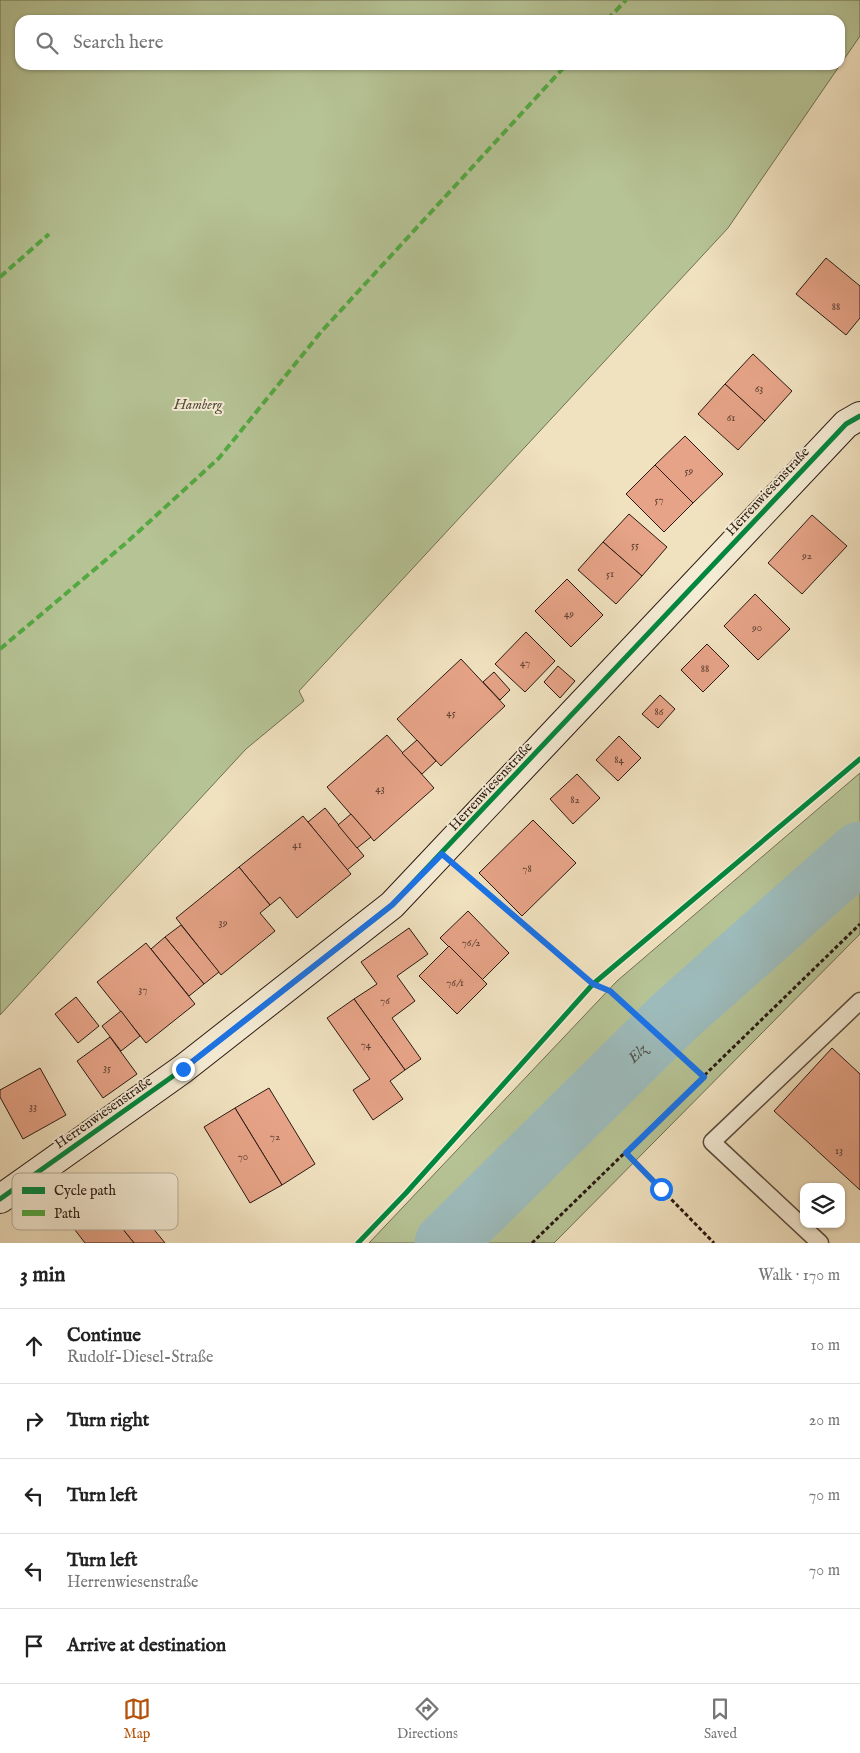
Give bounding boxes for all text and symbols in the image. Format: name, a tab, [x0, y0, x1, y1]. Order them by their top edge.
search box	[15, 15, 845, 70]
icon: search	[33, 29, 61, 57]
text: Search here	[73, 31, 164, 55]
house number: 88	[832, 300, 840, 314]
house number: 63	[755, 382, 763, 396]
park label: Hamberg	[173, 396, 223, 415]
house number: 61	[727, 411, 735, 425]
street label: Herrenwiesenstraße	[722, 443, 814, 540]
house number: 59	[685, 464, 694, 478]
house number: 57	[654, 493, 664, 507]
house number: 55	[631, 538, 639, 552]
house number: 92	[801, 549, 812, 563]
house number: 51	[606, 567, 614, 581]
house number: 49	[564, 607, 574, 621]
house number: 90	[751, 621, 762, 635]
house number: 47	[520, 656, 530, 670]
house number: 88	[701, 662, 709, 676]
house number: 86	[655, 705, 664, 719]
house number: 45	[446, 706, 456, 720]
street label: Herrenwiesenstraße	[445, 738, 537, 835]
house number: 84	[614, 753, 624, 767]
house number: 43	[375, 782, 385, 796]
house number: 82	[570, 793, 580, 807]
house number: 41	[292, 838, 302, 852]
house number: 78	[522, 862, 532, 876]
house number: 39	[219, 916, 228, 930]
house number: 76/2	[462, 936, 480, 950]
house number: 76/1	[446, 976, 464, 990]
house number: 37	[138, 983, 148, 997]
house number: 76	[380, 994, 390, 1008]
house number: 74	[361, 1038, 372, 1052]
water label: Elz	[623, 1039, 652, 1068]
route end	[172, 1058, 195, 1081]
house number: 35	[103, 1061, 111, 1075]
street label: Herrenwiesenstraße	[51, 1072, 156, 1153]
house number: 33	[29, 1100, 37, 1114]
house number: 72	[270, 1130, 280, 1144]
house number: 13	[835, 1144, 843, 1158]
house number: 70	[238, 1150, 248, 1164]
legend	[12, 1173, 178, 1230]
route start	[650, 1178, 673, 1201]
text: Cycle path	[54, 1182, 116, 1200]
map controls	[800, 1183, 845, 1228]
button: layers	[800, 1183, 845, 1228]
text: Path	[54, 1205, 81, 1223]
text: 3 min	[20, 1262, 65, 1289]
text: Walk · 170 m	[758, 1266, 840, 1286]
text: Continue	[67, 1324, 141, 1348]
icon: ahead	[20, 1332, 48, 1360]
text: 10 m	[810, 1336, 840, 1356]
text: Rudolf-Diesel-Straße	[67, 1348, 213, 1368]
icon: right	[20, 1407, 48, 1435]
text: Turn right	[67, 1409, 149, 1433]
text: 20 m	[809, 1411, 840, 1431]
icon: left	[20, 1482, 48, 1510]
text: Turn left	[67, 1484, 138, 1508]
text: 70 m	[809, 1486, 840, 1506]
text: Turn left	[67, 1549, 138, 1573]
icon: left	[20, 1557, 48, 1585]
text: 70 m	[809, 1561, 840, 1581]
text: Herrenwiesenstraße	[67, 1573, 198, 1593]
icon: arrive	[20, 1632, 48, 1660]
text: Arrive at destination	[67, 1634, 226, 1658]
tab: Map	[123, 1695, 151, 1743]
tab: Directions	[397, 1695, 458, 1743]
tab: Saved	[704, 1695, 737, 1743]

